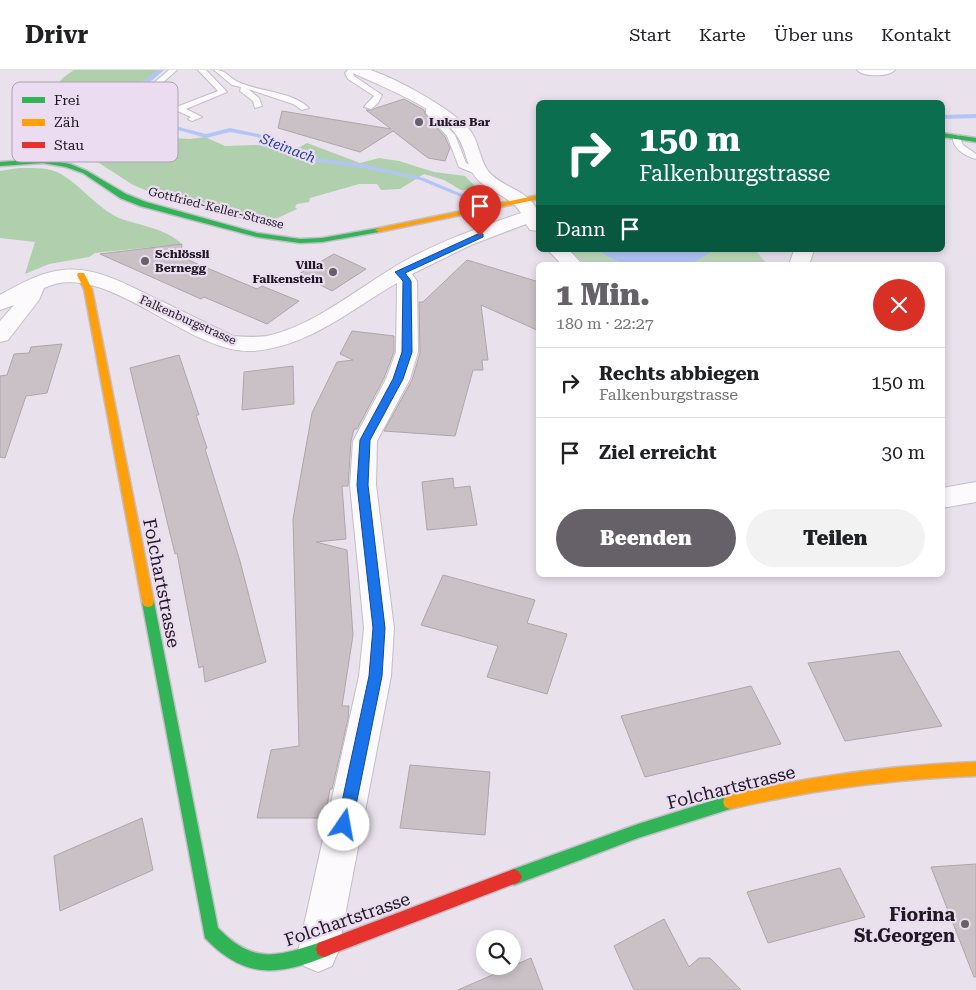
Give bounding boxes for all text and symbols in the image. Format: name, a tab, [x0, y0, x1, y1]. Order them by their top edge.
text: Drivr	[25, 21, 88, 49]
text: Start	[629, 24, 671, 45]
text: Karte	[699, 24, 746, 45]
text: Über uns	[774, 24, 853, 45]
text: Kontakt	[881, 24, 951, 45]
legend	[12, 82, 178, 162]
text: Frei	[54, 92, 81, 108]
text: Zäh	[54, 114, 79, 130]
place label: Lukas Bar	[429, 115, 491, 129]
marker: Lukas Bar	[413, 116, 425, 128]
text: 150 m	[639, 119, 740, 160]
icon: right	[556, 120, 621, 185]
water label: Steinach	[257, 130, 318, 166]
text: Stau	[54, 137, 84, 153]
text: Falkenburgstrasse	[639, 161, 830, 186]
street label: Gottfried-Keller-Strasse	[147, 184, 286, 232]
pin	[459, 185, 501, 236]
icon: arrive	[466, 192, 494, 220]
icon: arrive	[616, 215, 644, 243]
text: Dann	[556, 218, 606, 241]
place label: Schlössli Bernegg	[155, 247, 210, 275]
marker: Schlössli Bernegg	[139, 255, 151, 267]
place label: Villa Falkenstein	[252, 258, 323, 286]
marker: Villa Falkenstein	[327, 266, 339, 278]
text: 1 Min.	[556, 277, 650, 312]
button: close	[873, 279, 925, 331]
street label: Falkenburgstrasse	[138, 292, 239, 348]
text: 180 m · 22:27	[556, 314, 654, 333]
text: Rechts abbiegen	[599, 362, 759, 385]
icon: right	[556, 369, 584, 397]
text: 150 m	[871, 371, 925, 394]
text: Falkenburgstrasse	[599, 385, 738, 404]
icon: arrive	[556, 439, 584, 467]
text: Ziel erreicht	[599, 441, 717, 464]
text: 30 m	[882, 441, 925, 464]
button: Beenden	[556, 509, 736, 567]
button: Teilen	[746, 509, 925, 567]
street label: Folchartstrasse	[139, 516, 185, 650]
street label: Folchartstrasse	[665, 761, 797, 813]
position arrow	[317, 798, 369, 850]
street label: Folchartstrasse	[281, 888, 413, 950]
place label: Fiorina St.Georgen	[854, 904, 955, 946]
marker: Fiorina St.Georgen	[959, 918, 971, 930]
map controls	[476, 930, 521, 975]
button: search	[476, 930, 521, 975]

